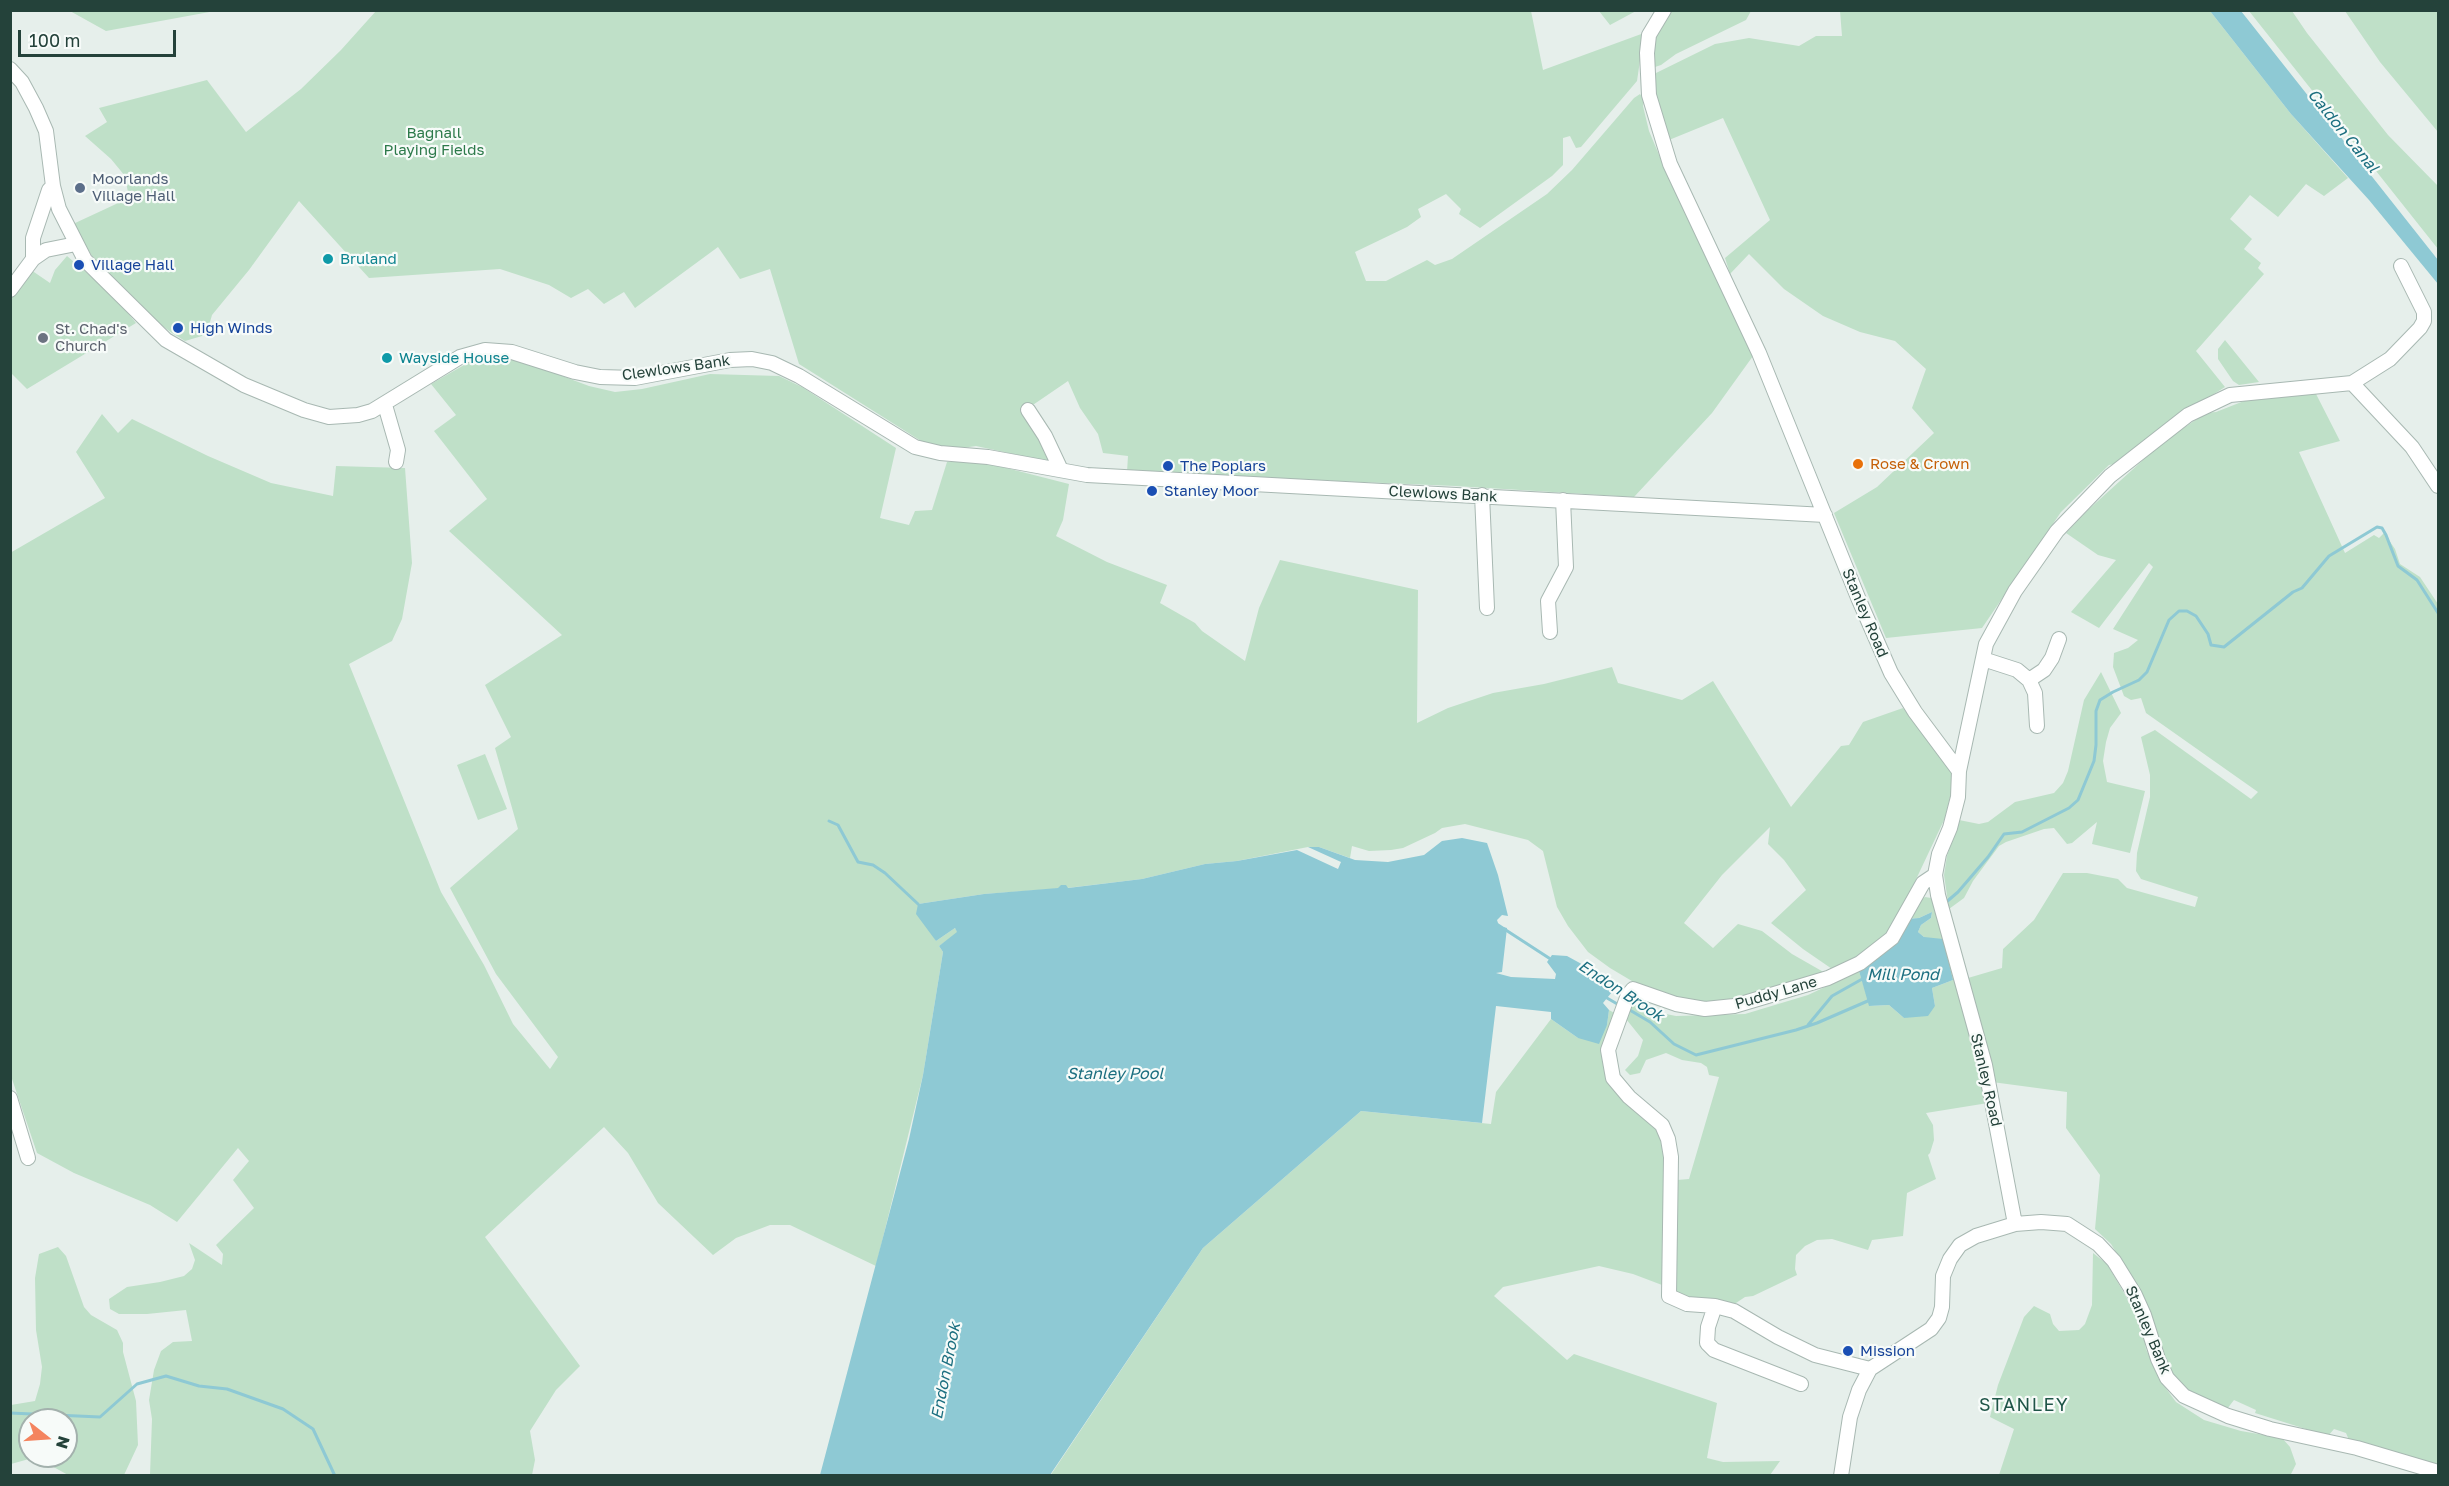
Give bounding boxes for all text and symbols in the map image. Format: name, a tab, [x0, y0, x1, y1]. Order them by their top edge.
scale bar	[21, 18, 178, 56]
text: 100 m	[29, 29, 80, 51]
water label: Caldon Canal	[2303, 85, 2383, 177]
park label: Bagnall Playing Fields	[384, 124, 484, 159]
place label: Moorlands Village Hall	[92, 170, 175, 205]
marker: Moorlands Village Hall	[73, 181, 87, 195]
place label: Bruland	[340, 250, 397, 268]
marker: Bruland	[321, 252, 335, 266]
place label: Village Hall	[91, 256, 174, 274]
marker: Village Hall	[72, 258, 86, 272]
place label: High Winds	[190, 319, 272, 337]
place label: St. Chad's Church	[55, 320, 127, 355]
marker: High Winds	[171, 321, 185, 335]
marker: St. Chad's Church	[36, 331, 50, 345]
place label: Wayside House	[399, 349, 509, 367]
marker: Wayside House	[380, 351, 394, 365]
street label: Clewlows Bank	[621, 351, 731, 385]
place label: Rose & Crown	[1870, 455, 1969, 473]
place label: The Poplars	[1180, 457, 1266, 475]
marker: Rose & Crown	[1851, 457, 1865, 471]
marker: The Poplars	[1161, 459, 1175, 473]
place label: Stanley Moor	[1164, 482, 1259, 500]
street label: Clewlows Bank	[1388, 482, 1498, 506]
marker: Stanley Moor	[1145, 484, 1159, 498]
street label: Stanley Road	[1838, 566, 1892, 660]
water label: Endon Brook	[1575, 956, 1667, 1026]
water label: Mill Pond	[1867, 965, 1939, 985]
street label: Puddy Lane	[1733, 973, 1819, 1013]
street label: Stanley Road	[1967, 1032, 2005, 1128]
water label: Stanley Pool	[1067, 1064, 1163, 1084]
street label: Stanley Bank	[2121, 1283, 2175, 1377]
water label: Endon Brook	[927, 1321, 965, 1421]
place label: Mission	[1860, 1342, 1915, 1360]
marker: Mission	[1841, 1344, 1855, 1358]
district label: STANLEY	[1979, 1394, 2069, 1416]
north arrow	[18, 1408, 78, 1468]
text: N	[52, 1434, 75, 1451]

